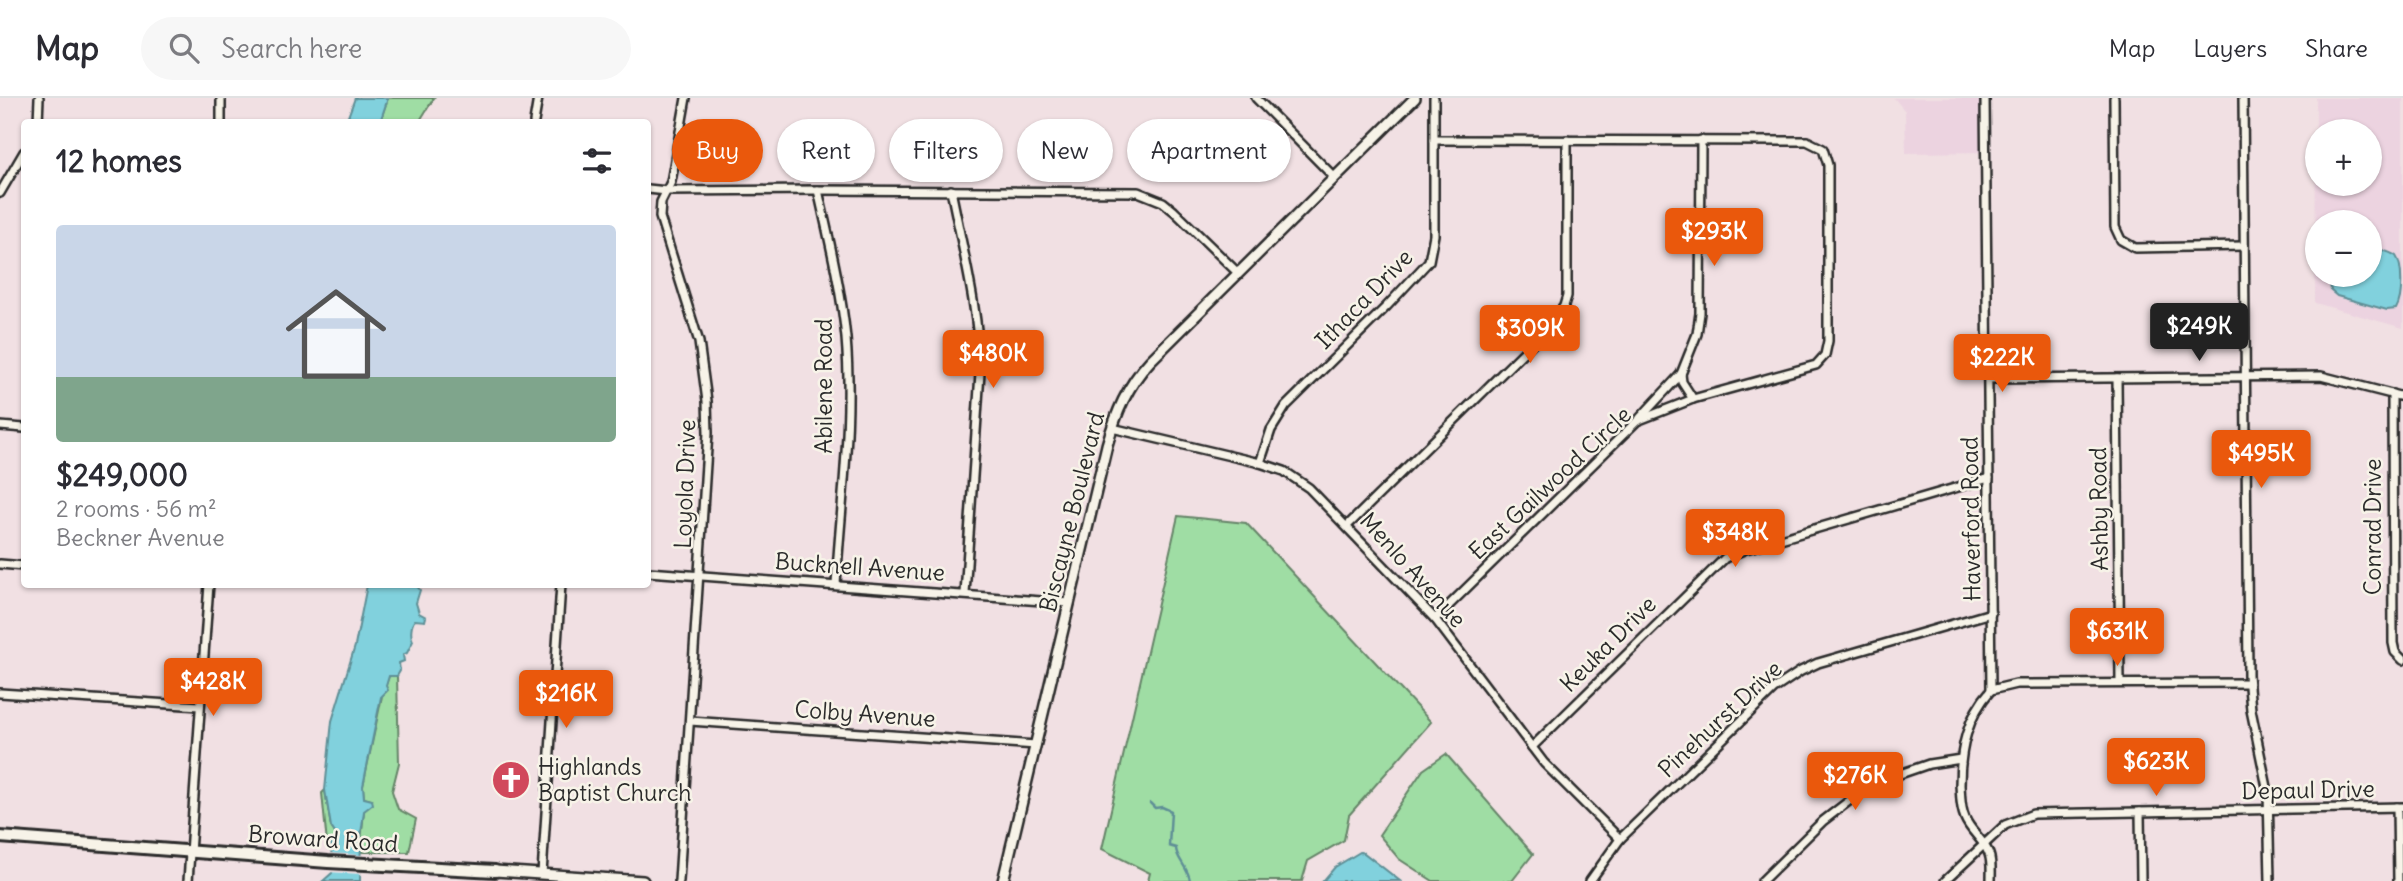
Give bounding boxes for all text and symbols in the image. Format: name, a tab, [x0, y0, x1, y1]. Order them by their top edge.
search box	[141, 17, 631, 80]
text: Map	[35, 27, 99, 69]
icon: search	[165, 29, 203, 67]
text: Search here	[221, 32, 362, 65]
text: Map	[2109, 33, 2155, 63]
text: Layers	[2193, 33, 2267, 63]
text: Share	[2305, 33, 2368, 63]
chip: Buy	[672, 119, 763, 182]
chip: Rent	[777, 119, 875, 182]
chip: Filters	[889, 119, 1003, 182]
chip: New	[1017, 119, 1113, 182]
chip: Apartment	[1127, 119, 1291, 182]
map controls	[2305, 119, 2382, 287]
button: +	[2305, 119, 2382, 196]
text: 12 homes	[56, 142, 182, 180]
icon: filters	[578, 142, 616, 180]
pin: $293K	[1665, 208, 1763, 268]
button: −	[2305, 210, 2382, 287]
text: $293K	[1681, 216, 1747, 245]
street label: Ithaca Drive	[1309, 243, 1419, 355]
icon: home	[273, 271, 399, 397]
pin: $249K	[2150, 303, 2248, 363]
pin: $309K	[1481, 306, 1579, 365]
text: $249K	[2166, 311, 2232, 340]
text: $309K	[1496, 313, 1564, 342]
street label: Abilene Road	[809, 318, 838, 454]
pin: $480K	[944, 330, 1042, 390]
pin: $222K	[1953, 334, 2051, 394]
text: $480K	[959, 338, 1027, 367]
text: $222K	[1970, 342, 2034, 371]
street label: East Gailwood Circle	[1462, 400, 1637, 565]
street label: Biscayne Boulevard	[1033, 409, 1110, 615]
street label: Loyola Drive	[668, 419, 701, 549]
pin: $495K	[2212, 430, 2310, 490]
street label: Haverford Road	[1955, 436, 1986, 602]
text: $495K	[2228, 438, 2294, 467]
street label: Ashby Road	[2083, 447, 2114, 571]
text: $249,000	[56, 456, 188, 494]
street label: Conrad Drive	[2358, 459, 2387, 595]
text: 2 rooms · 56 m²	[56, 494, 217, 523]
street label: Menlo Avenue	[1354, 506, 1473, 633]
pin: $348K	[1686, 510, 1784, 569]
text: $348K	[1702, 517, 1768, 546]
text: Beckner Avenue	[56, 523, 225, 552]
street label: Bucknell Avenue	[774, 546, 946, 587]
street label: Keuka Drive	[1554, 590, 1662, 698]
pin: $631K	[2068, 608, 2166, 668]
text: $631K	[2086, 616, 2148, 645]
street label: Pinehurst Drive	[1652, 654, 1788, 783]
pin: $428K	[164, 658, 262, 718]
text: $428K	[180, 666, 246, 695]
pin: $216K	[517, 670, 615, 730]
text: $216K	[535, 678, 597, 707]
street label: Colby Avenue	[794, 694, 937, 733]
pin: $623K	[2107, 738, 2205, 798]
text: $623K	[2123, 746, 2189, 775]
place label: Highlands Baptist Church	[538, 752, 692, 807]
pin: $276K	[1806, 752, 1904, 812]
church icon: Highlands Baptist Church	[490, 759, 532, 801]
text: $276K	[1823, 760, 1887, 789]
street label: Depaul Drive	[2241, 774, 2375, 805]
street label: Broward Road	[247, 819, 399, 858]

